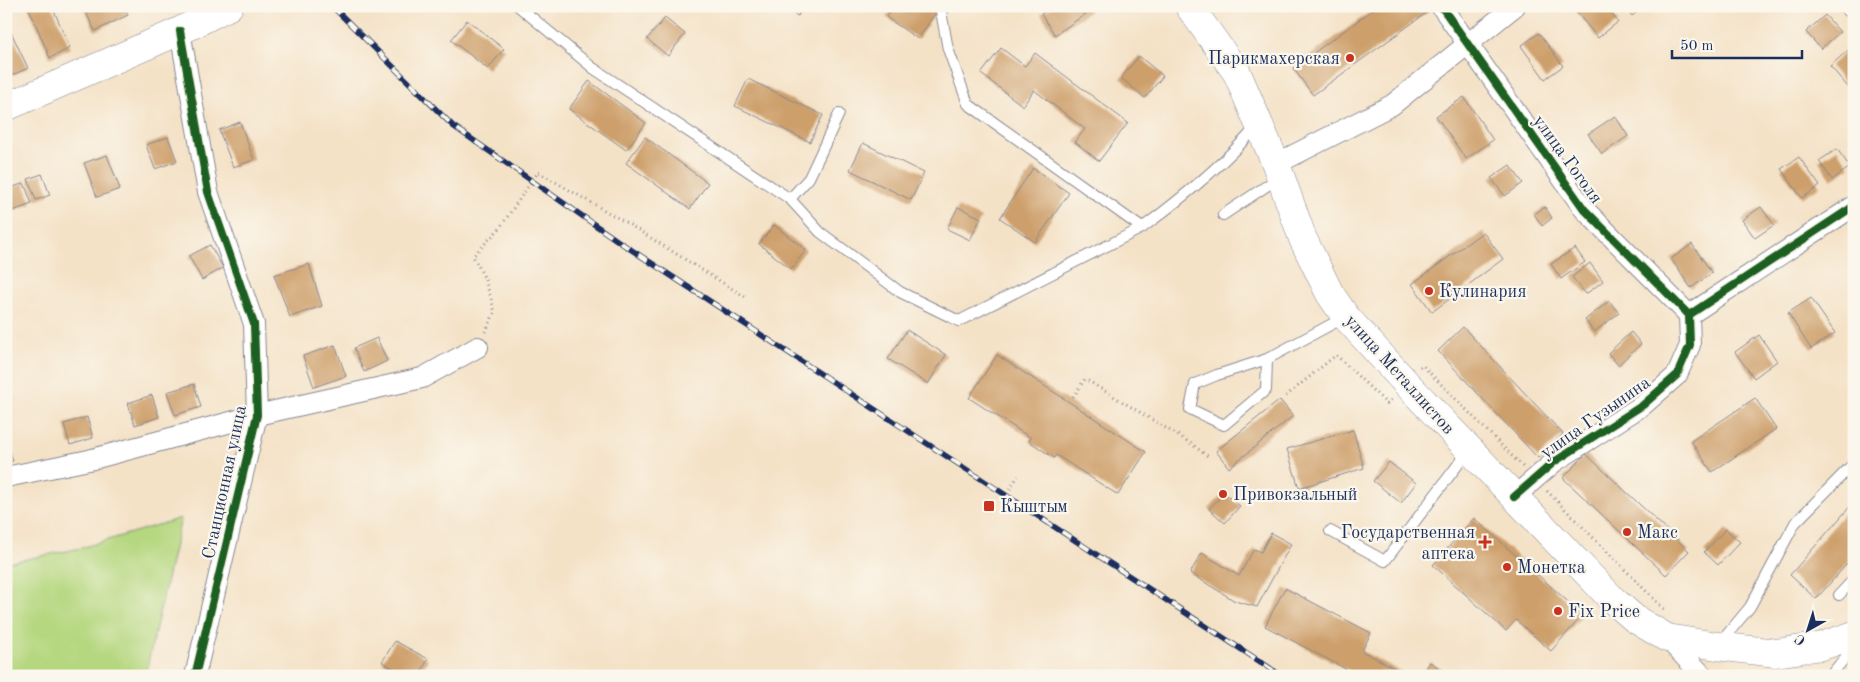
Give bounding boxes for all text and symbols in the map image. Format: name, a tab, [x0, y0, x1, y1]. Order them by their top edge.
scale bar	[1672, 28, 1802, 60]
text: 50 m	[1680, 39, 1714, 54]
place label: Парикмахерская	[1208, 50, 1340, 68]
marker: Парикмахерская	[1344, 52, 1356, 64]
street label: улица Гоголя	[1529, 112, 1605, 207]
place label: Кулинария	[1439, 283, 1527, 301]
marker: Кулинария	[1423, 285, 1435, 297]
street label: улица Металлистов	[1341, 312, 1457, 438]
street label: улица Гузынина	[1537, 373, 1654, 462]
street label: Станционная улица	[200, 404, 250, 561]
place label: Привокзальный	[1233, 486, 1357, 504]
marker: Привокзальный	[1217, 488, 1229, 500]
place label: Кыштым	[1000, 498, 1068, 516]
marker: Кыштым	[982, 499, 996, 513]
place label: Государственная аптека	[1341, 524, 1475, 563]
place label: Макс	[1637, 524, 1678, 542]
marker: Макс	[1621, 526, 1633, 538]
marker: Государственная аптека	[1479, 536, 1491, 548]
place label: Монетка	[1517, 559, 1586, 577]
marker: Монетка	[1501, 561, 1513, 573]
place label: Fix Price	[1568, 603, 1640, 621]
north arrow	[1782, 604, 1832, 654]
marker: Fix Price	[1552, 605, 1564, 617]
text: С	[1792, 631, 1808, 648]

